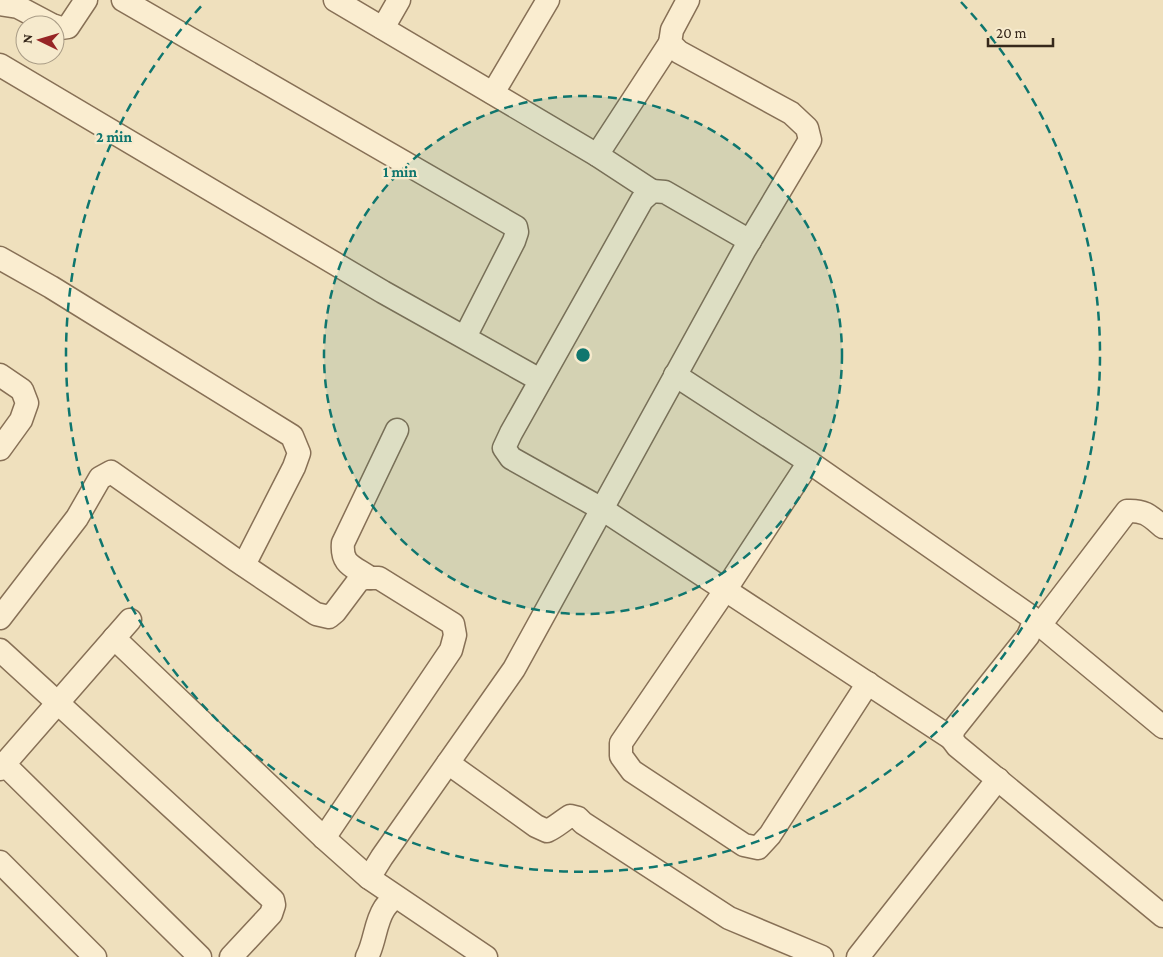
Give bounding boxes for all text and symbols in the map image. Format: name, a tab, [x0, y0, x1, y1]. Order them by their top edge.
north arrow	[15, 15, 65, 65]
scale bar	[988, 15, 1053, 47]
text: 20 m	[996, 25, 1027, 41]
text: N	[19, 33, 35, 44]
text: 2 min	[96, 129, 132, 145]
text: 1 min	[383, 164, 417, 180]
centre of rings	[574, 346, 592, 364]

